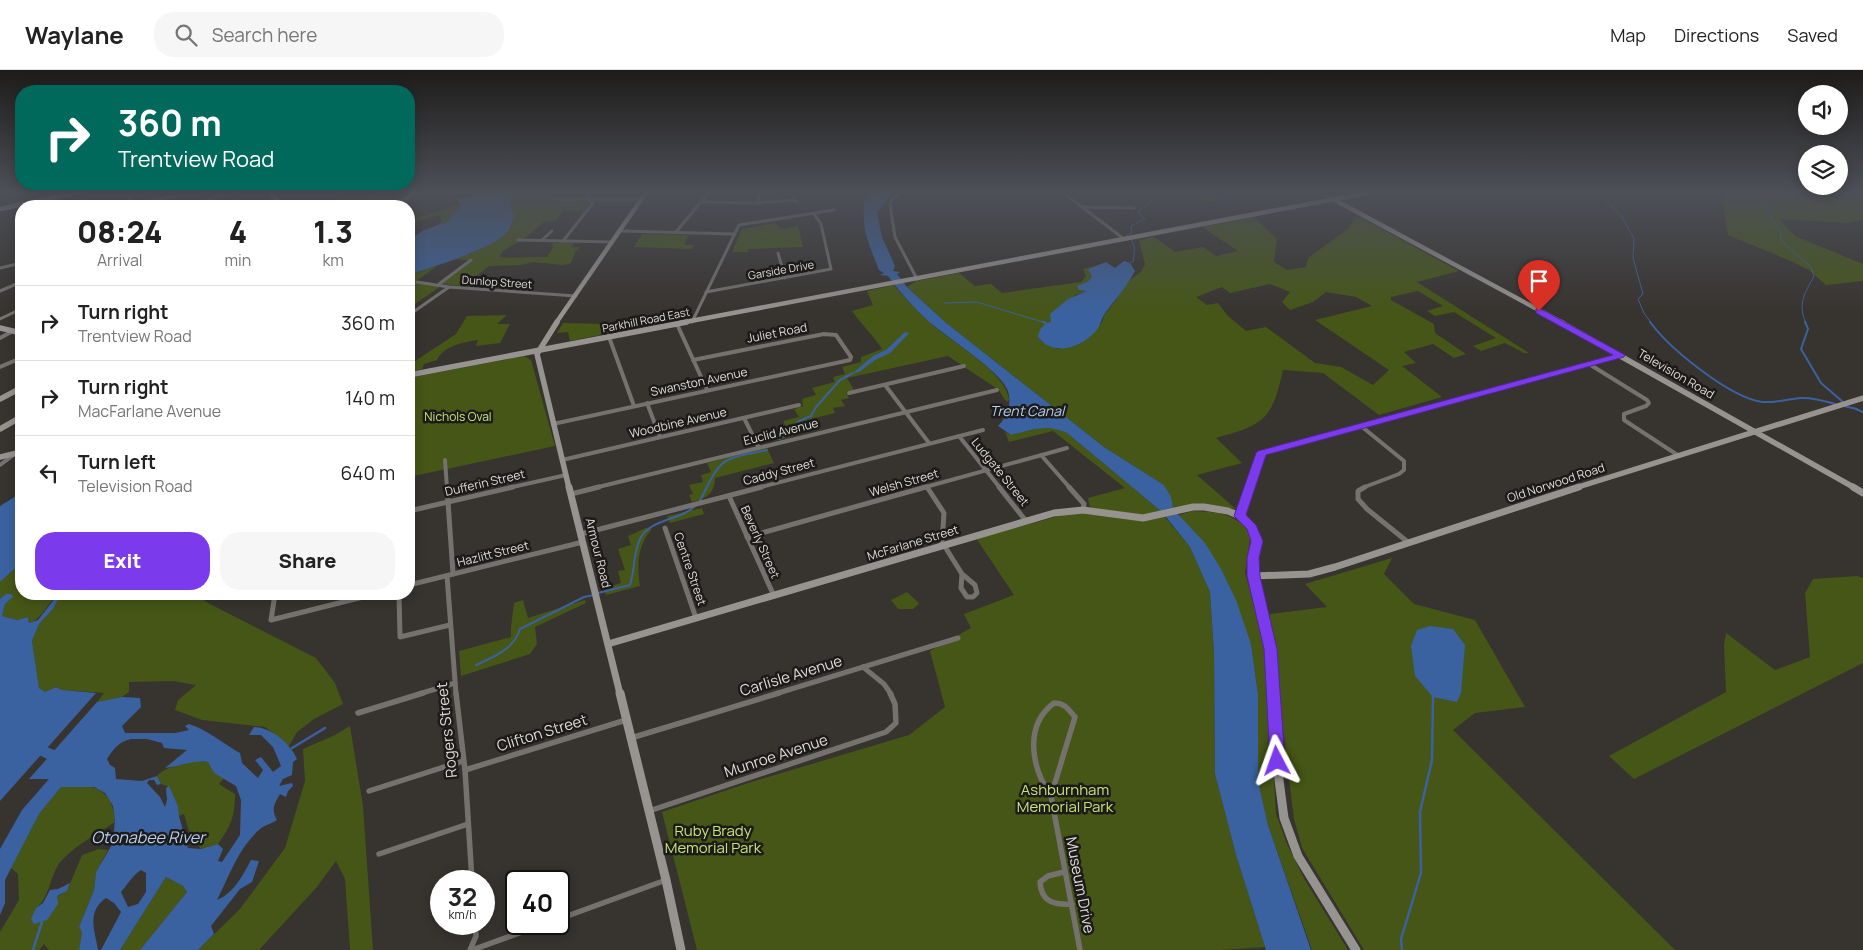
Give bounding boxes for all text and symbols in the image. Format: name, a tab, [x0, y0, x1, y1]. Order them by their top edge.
search box	[154, 12, 504, 57]
text: Waylane	[25, 18, 124, 51]
icon: search	[172, 21, 200, 49]
text: Search here	[212, 22, 317, 48]
text: Map	[1610, 23, 1646, 47]
text: Directions	[1674, 23, 1759, 47]
text: Saved	[1787, 23, 1838, 47]
map controls	[1798, 85, 1848, 195]
button: sound	[1798, 85, 1848, 135]
text: 360 m	[118, 99, 222, 147]
icon: right	[35, 105, 100, 170]
text: Trentview Road	[118, 144, 274, 174]
button: layers	[1798, 145, 1848, 195]
text: 08:24	[77, 211, 163, 252]
text: 4	[229, 211, 247, 252]
text: 1.3	[313, 211, 353, 252]
text: Arrival	[97, 249, 143, 271]
text: min	[225, 249, 251, 271]
text: km	[322, 249, 344, 271]
street label: Garside Drive	[747, 256, 816, 283]
pin	[1518, 260, 1560, 311]
icon: arrive	[1525, 267, 1553, 295]
street label: Dunlop Street	[461, 272, 533, 291]
text: Turn right	[78, 299, 168, 325]
street label: Parkhill Road East	[601, 304, 691, 335]
icon: right	[35, 309, 63, 337]
text: 360 m	[341, 310, 395, 336]
street label: Juliet Road	[745, 318, 808, 347]
text: Trentview Road	[78, 325, 192, 347]
street label: Television Road	[1635, 345, 1718, 402]
street label: Swanston Avenue	[649, 363, 749, 400]
text: Turn right	[78, 374, 168, 400]
icon: right	[35, 384, 63, 412]
text: 140 m	[345, 385, 395, 411]
text: MacFarlane Avenue	[78, 400, 221, 422]
water label: Trent Canal	[990, 401, 1066, 420]
street label: Woodbine Avenue	[628, 403, 728, 442]
park label: Nichols Oval	[424, 408, 492, 425]
street label: Euclid Avenue	[742, 414, 820, 449]
street label: Ludgate Street	[968, 434, 1033, 510]
text: Turn left	[78, 449, 156, 475]
street label: Caddy Street	[741, 454, 817, 489]
icon: left	[35, 459, 63, 487]
street label: Old Norwood Road	[1505, 459, 1607, 506]
text: 640 m	[341, 460, 395, 486]
street label: Welsh Street	[867, 464, 941, 501]
street label: Dufferin Street	[443, 465, 527, 500]
text: Television Road	[78, 475, 192, 497]
street label: Beverly Street	[737, 503, 784, 581]
street label: Armour Road	[582, 516, 615, 590]
street label: McFarlane Street	[865, 520, 961, 565]
street label: Centre Street	[670, 530, 711, 608]
button: Exit	[35, 532, 210, 590]
button: Share	[220, 532, 395, 590]
street label: Hazlitt Street	[455, 536, 531, 571]
street label: Carlisle Avenue	[737, 650, 845, 701]
street label: Rogers Street	[431, 681, 462, 779]
street label: Clifton Street	[494, 709, 590, 756]
street label: Munroe Avenue	[721, 729, 831, 782]
position arrow	[1250, 734, 1302, 786]
park label: Ashburnham Memorial Park	[1017, 779, 1114, 817]
park label: Ruby Brady Memorial Park	[665, 820, 762, 858]
water label: Otonabee River	[91, 826, 207, 848]
street label: Museum Drive	[1061, 835, 1100, 935]
speed limit sign: 40	[505, 870, 570, 935]
text: 32	[448, 879, 477, 914]
text: km/h	[449, 906, 476, 923]

